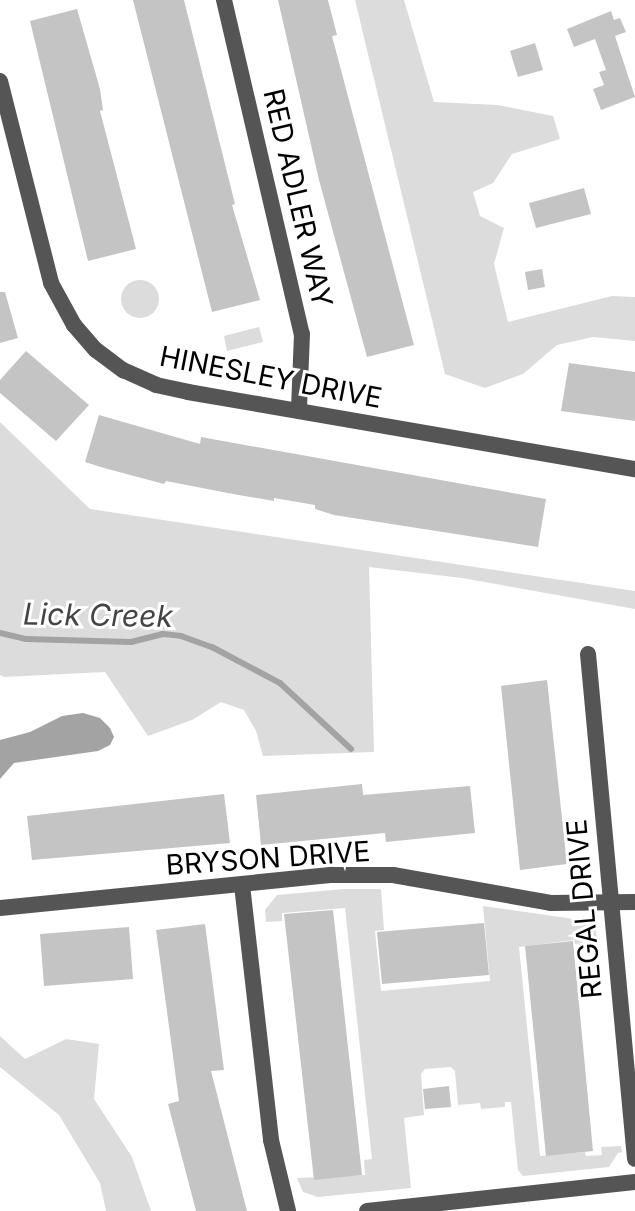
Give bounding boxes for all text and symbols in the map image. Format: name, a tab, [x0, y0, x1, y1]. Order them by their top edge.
street label: RED ADLER WAY	[257, 85, 339, 311]
street label: HINESLEY DRIVE	[157, 339, 385, 415]
water label: Lick Creek	[23, 596, 173, 634]
street label: REGAL DRIVE	[559, 818, 609, 1000]
street label: BRYSON DRIVE	[165, 834, 371, 882]

